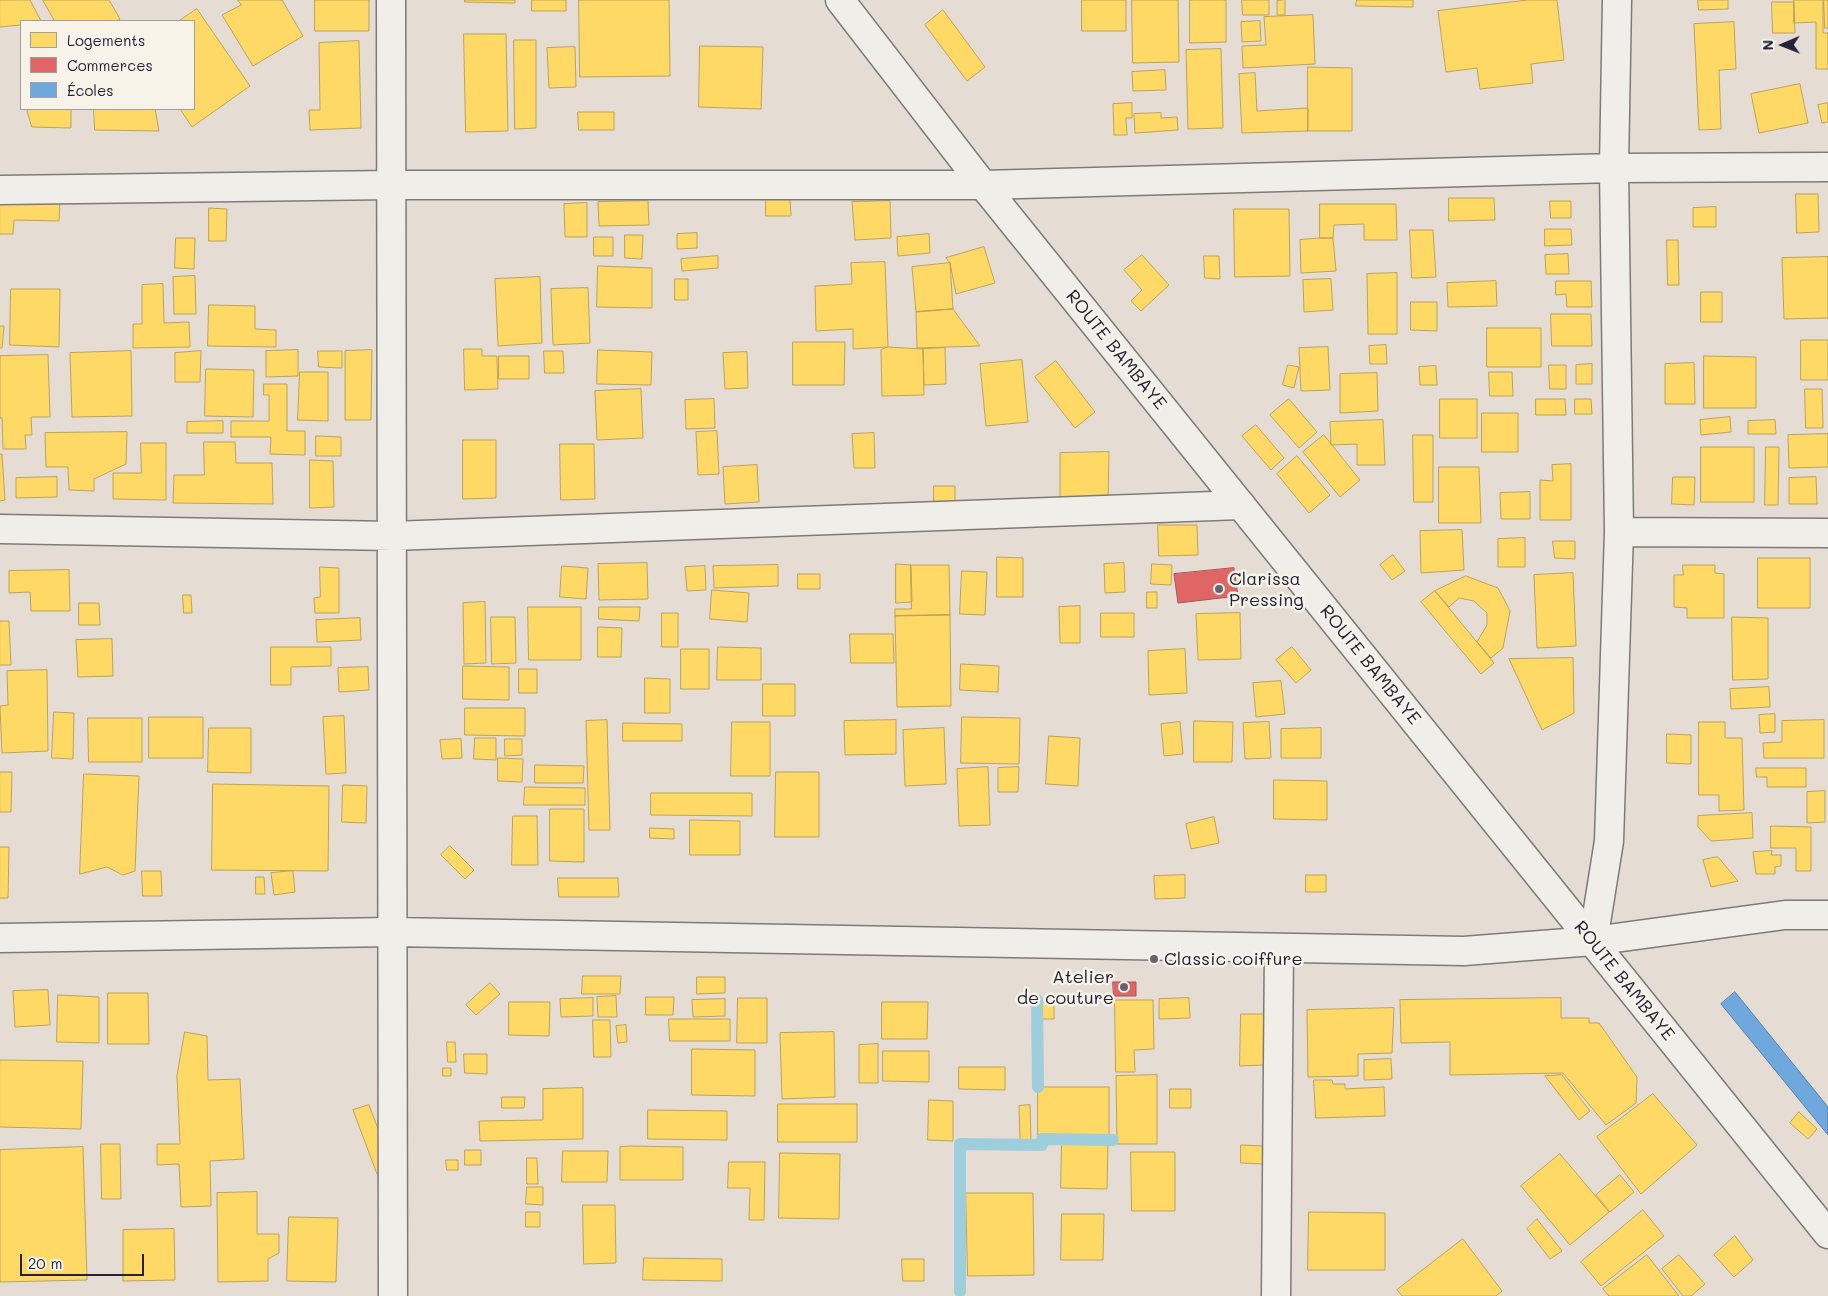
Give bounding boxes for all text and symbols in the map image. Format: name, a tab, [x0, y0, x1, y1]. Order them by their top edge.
legend	[20, 20, 195, 110]
north arrow	[1758, 20, 1808, 70]
text: Logements	[67, 30, 145, 50]
text: N	[1758, 40, 1777, 51]
text: Commerces	[67, 55, 153, 75]
text: Écoles	[67, 80, 114, 100]
street label: ROUTE BAMBAYE	[1061, 286, 1171, 414]
place label: Clarissa Pressing	[1229, 568, 1304, 610]
marker: Clarissa Pressing	[1213, 583, 1225, 595]
street label: ROUTE BAMBAYE	[1315, 601, 1425, 729]
street label: ROUTE BAMBAYE	[1569, 917, 1679, 1045]
place label: Classic coiffure	[1164, 948, 1303, 970]
marker: Classic coiffure	[1148, 953, 1160, 965]
place label: Atelier de couture	[1017, 966, 1114, 1009]
marker: Atelier de couture	[1118, 981, 1130, 993]
scale bar	[22, 1244, 146, 1276]
text: 20 m	[28, 1253, 62, 1273]

